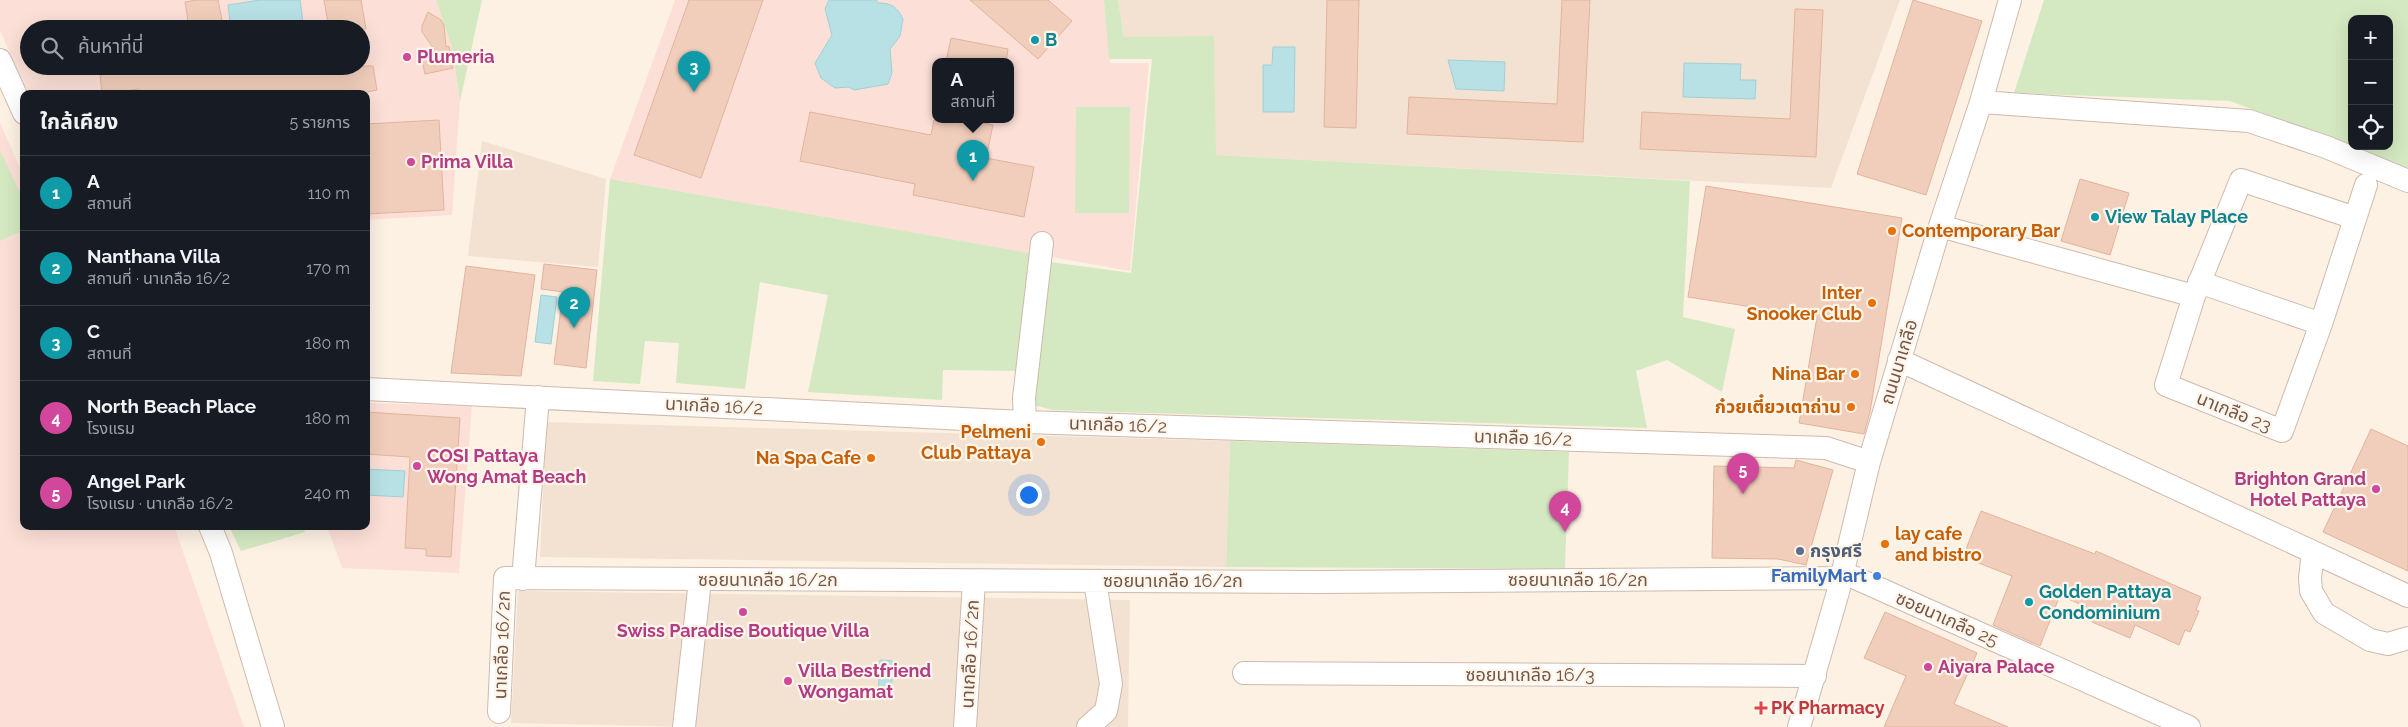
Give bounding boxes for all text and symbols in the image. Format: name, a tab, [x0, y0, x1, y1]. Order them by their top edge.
map controls	[2348, 15, 2393, 150]
button: +	[2348, 15, 2393, 60]
search box	[20, 20, 370, 75]
place label: B	[1045, 29, 1057, 50]
icon: search	[38, 34, 66, 62]
marker: B	[1029, 34, 1041, 46]
text: ค้นหาที่นี่	[78, 35, 143, 57]
place label: Plumeria	[417, 46, 494, 67]
marker: Plumeria	[401, 51, 413, 63]
pin: 3	[678, 51, 710, 92]
popup	[932, 58, 1014, 123]
button: −	[2348, 60, 2393, 105]
text: A	[951, 68, 963, 90]
text: สถานที่	[951, 92, 995, 111]
button: locate	[2348, 105, 2393, 150]
text: ใกล้เคียง	[40, 109, 118, 134]
text: 5 รายการ	[289, 113, 350, 132]
pin: 1	[957, 140, 989, 181]
place label: Prima Villa	[421, 151, 513, 172]
marker: Prima Villa	[405, 156, 417, 168]
text: A	[87, 170, 100, 192]
text: 1	[52, 184, 60, 203]
text: 110 m	[308, 184, 350, 203]
text: สถานที่	[87, 194, 132, 213]
place label: View Talay Place	[2105, 206, 2248, 227]
marker: View Talay Place	[2089, 211, 2101, 223]
place label: Contemporary Bar	[1902, 220, 2060, 241]
marker: Contemporary Bar	[1886, 225, 1898, 237]
text: Nanthana Villa	[87, 245, 220, 267]
text: 2	[51, 259, 61, 278]
text: 170 m	[306, 259, 350, 278]
text: สถานที่ · นาเกลือ 16/2	[87, 269, 230, 288]
place label: Inter Snooker Club	[1747, 282, 1862, 324]
pin: 2	[558, 287, 590, 328]
marker: Inter Snooker Club	[1866, 297, 1878, 309]
street label: ถนนนาเกลือ	[1876, 317, 1921, 407]
text: C	[87, 320, 100, 342]
text: 3	[52, 334, 60, 353]
text: 180 m	[305, 334, 350, 353]
text: สถานที่	[87, 344, 132, 363]
place label: Nina Bar	[1772, 363, 1845, 384]
marker: Nina Bar	[1849, 368, 1861, 380]
street label: นาเกลือ 23	[2194, 387, 2275, 436]
street label: นาเกลือ 16/2	[665, 392, 764, 419]
place label: ก๋วยเตี๋ยวเตาถ่าน	[1715, 394, 1841, 417]
text: North Beach Place	[87, 395, 256, 417]
marker: ก๋วยเตี๋ยวเตาถ่าน	[1845, 401, 1857, 413]
text: 4	[51, 409, 61, 428]
text: 180 m	[305, 409, 350, 428]
street label: นาเกลือ 16/2	[1069, 412, 1167, 437]
text: โรงแรม	[87, 419, 135, 438]
place label: Pelmeni Club Pattaya	[921, 421, 1031, 463]
street label: นาเกลือ 16/2	[1474, 425, 1572, 450]
marker: Pelmeni Club Pattaya	[1035, 436, 1047, 448]
place label: COSI Pattaya Wong Amat Beach	[427, 445, 586, 487]
place label: Na Spa Cafe	[756, 447, 861, 468]
marker: Na Spa Cafe	[865, 452, 877, 464]
pin: 5	[1727, 453, 1759, 494]
marker: COSI Pattaya Wong Amat Beach	[411, 460, 423, 472]
place label: Brighton Grand Hotel Pattaya	[2234, 468, 2366, 510]
text: Angel Park	[87, 470, 185, 492]
your location	[1016, 482, 1042, 508]
marker: Brighton Grand Hotel Pattaya	[2370, 483, 2382, 495]
text: 5	[52, 484, 60, 503]
text: 240 m	[304, 484, 350, 503]
pin: 4	[1549, 491, 1581, 532]
text: โรงแรม · นาเกลือ 16/2	[87, 494, 233, 513]
place label: lay cafe and bistro	[1895, 523, 1982, 565]
marker: lay cafe and bistro	[1879, 538, 1891, 550]
place label: กรุงศรี	[1810, 540, 1862, 562]
marker: กรุงศรี	[1794, 545, 1806, 557]
place label: FamilyMart	[1771, 565, 1867, 586]
street label: ซอยนาเกลือ 16/2ก	[698, 569, 838, 590]
street label: ซอยนาเกลือ 16/2ก	[1508, 569, 1648, 590]
street label: ซอยนาเกลือ 16/2ก	[1103, 570, 1243, 591]
marker: FamilyMart	[1871, 570, 1883, 582]
place label: Golden Pattaya Condominium	[2039, 581, 2171, 623]
street label: ซอยนาเกลือ 25	[1893, 587, 2002, 651]
street label: นาเกลือ 16/2ก	[489, 590, 514, 700]
marker: Golden Pattaya Condominium	[2023, 596, 2035, 608]
street label: นาเกลือ 16/2ก	[956, 599, 983, 709]
marker: Swiss Paradise Boutique Villa	[737, 606, 749, 618]
place label: Swiss Paradise Boutique Villa	[617, 620, 869, 641]
place label: Aiyara Palace	[1938, 656, 2055, 677]
place label: Villa Bestfriend Wongamat	[798, 660, 931, 702]
marker: Aiyara Palace	[1922, 661, 1934, 673]
street label: ซอยนาเกลือ 16/3	[1465, 664, 1595, 685]
marker: Villa Bestfriend Wongamat	[782, 675, 794, 687]
place label: PK Pharmacy	[1771, 697, 1885, 718]
marker: PK Pharmacy	[1755, 702, 1767, 714]

